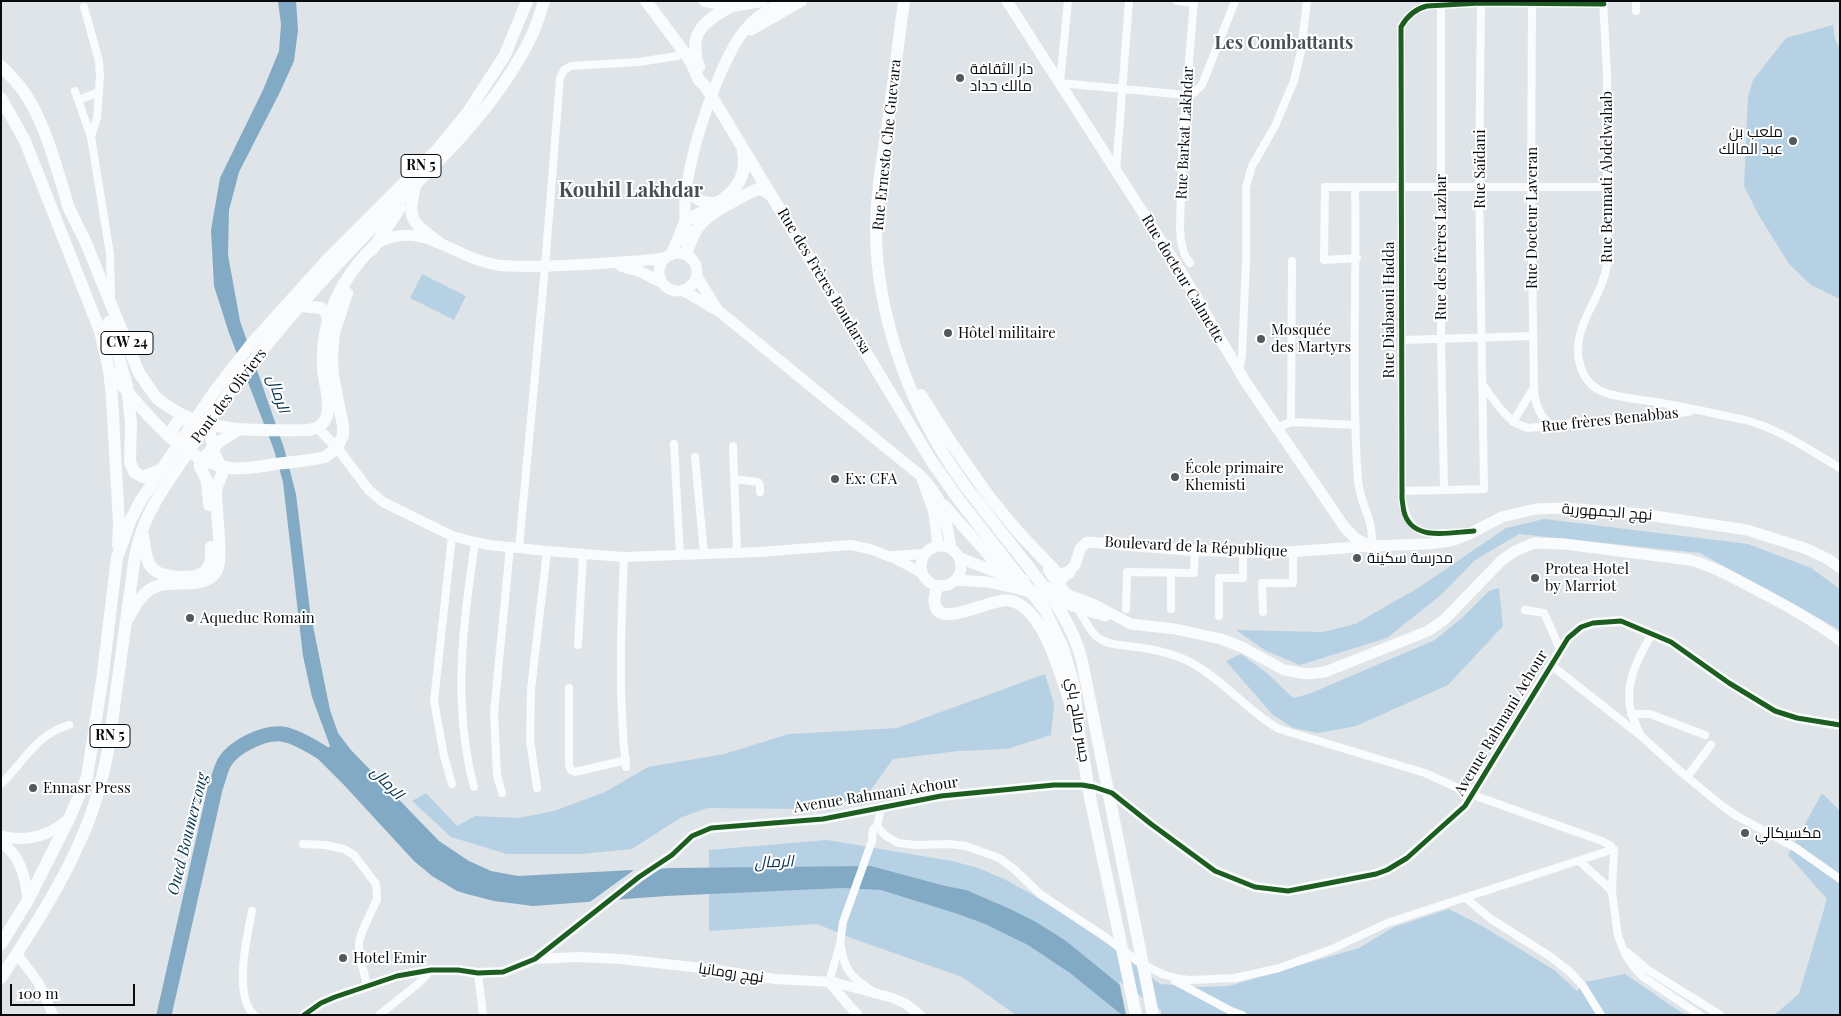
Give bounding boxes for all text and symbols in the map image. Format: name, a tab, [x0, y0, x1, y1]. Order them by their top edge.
district label: Les Combattants	[1215, 32, 1353, 54]
street label: Rue Ernesto Che Guevara	[869, 58, 905, 232]
place label: دار الثقافة مالك حداد	[970, 60, 1033, 95]
street label: Rue Barkat Lakhdar	[1173, 66, 1197, 200]
marker: دار الثقافة مالك حداد	[954, 72, 966, 84]
street label: Rue Benmati Abdelwahab	[1598, 91, 1616, 263]
place label: ملعب بن عبد المالك	[1719, 123, 1783, 158]
street label: Rue Saïdani	[1471, 129, 1489, 209]
marker: ملعب بن عبد المالك	[1787, 135, 1799, 147]
street label: Rue Docteur Laveran	[1523, 147, 1541, 289]
road number: RN 5	[401, 154, 441, 178]
street label: Rue des frères Lazhar	[1432, 174, 1450, 320]
district label: Kouhil Lakhdar	[559, 179, 703, 203]
street label: Rue des Frères Boudarsa	[773, 205, 875, 357]
street label: Rue docteur Calmette	[1138, 212, 1228, 346]
street label: Rue Diabaoui Hadda	[1380, 241, 1398, 379]
place label: Mosquée des Martyrs	[1271, 321, 1351, 356]
place label: Hôtel militaire	[958, 324, 1056, 342]
marker: Hôtel militaire	[942, 327, 954, 339]
road number: CW 24	[101, 332, 153, 354]
marker: Mosquée des Martyrs	[1255, 333, 1267, 345]
street label: Pont des Oliviers	[188, 345, 270, 447]
water label: الرمال	[263, 372, 293, 416]
street label: Rue frères Benabbas	[1541, 404, 1679, 436]
place label: École primaire Khemisti	[1185, 459, 1284, 494]
place label: Ex: CFA	[845, 470, 897, 488]
marker: École primaire Khemisti	[1169, 471, 1181, 483]
marker: Ex: CFA	[829, 473, 841, 485]
street label: نهج الجمهورية	[1561, 500, 1653, 524]
street label: Boulevard de la République	[1104, 533, 1288, 561]
place label: مدرسة سكينة	[1367, 549, 1453, 567]
marker: مدرسة سكينة	[1351, 552, 1363, 564]
place label: Protea Hotel by Marriot	[1545, 560, 1629, 595]
marker: Protea Hotel by Marriot	[1529, 572, 1541, 584]
place label: Aqueduc Romain	[200, 609, 315, 627]
marker: Aqueduc Romain	[184, 612, 196, 624]
street label: Avenue Rahmani Achour	[1450, 647, 1552, 799]
street label: جسر صالح باي	[1062, 677, 1094, 763]
road number: RN 5	[90, 724, 130, 748]
water label: الرمال	[366, 762, 408, 804]
water label: Oued Boumerzoug	[164, 771, 212, 897]
street label: Avenue Rahmani Achour	[792, 773, 960, 817]
place label: Ennasr Press	[43, 779, 131, 797]
marker: Ennasr Press	[27, 782, 39, 794]
place label: مكسيكالي	[1755, 824, 1821, 842]
marker: مكسيكالي	[1739, 827, 1751, 839]
water label: الرمال	[754, 852, 794, 872]
place label: Hotel Emir	[353, 949, 427, 967]
marker: Hotel Emir	[337, 952, 349, 964]
street label: نهج رومانيا	[697, 959, 765, 987]
scale bar	[12, 974, 138, 1006]
text: 100 m	[18, 983, 59, 1003]

